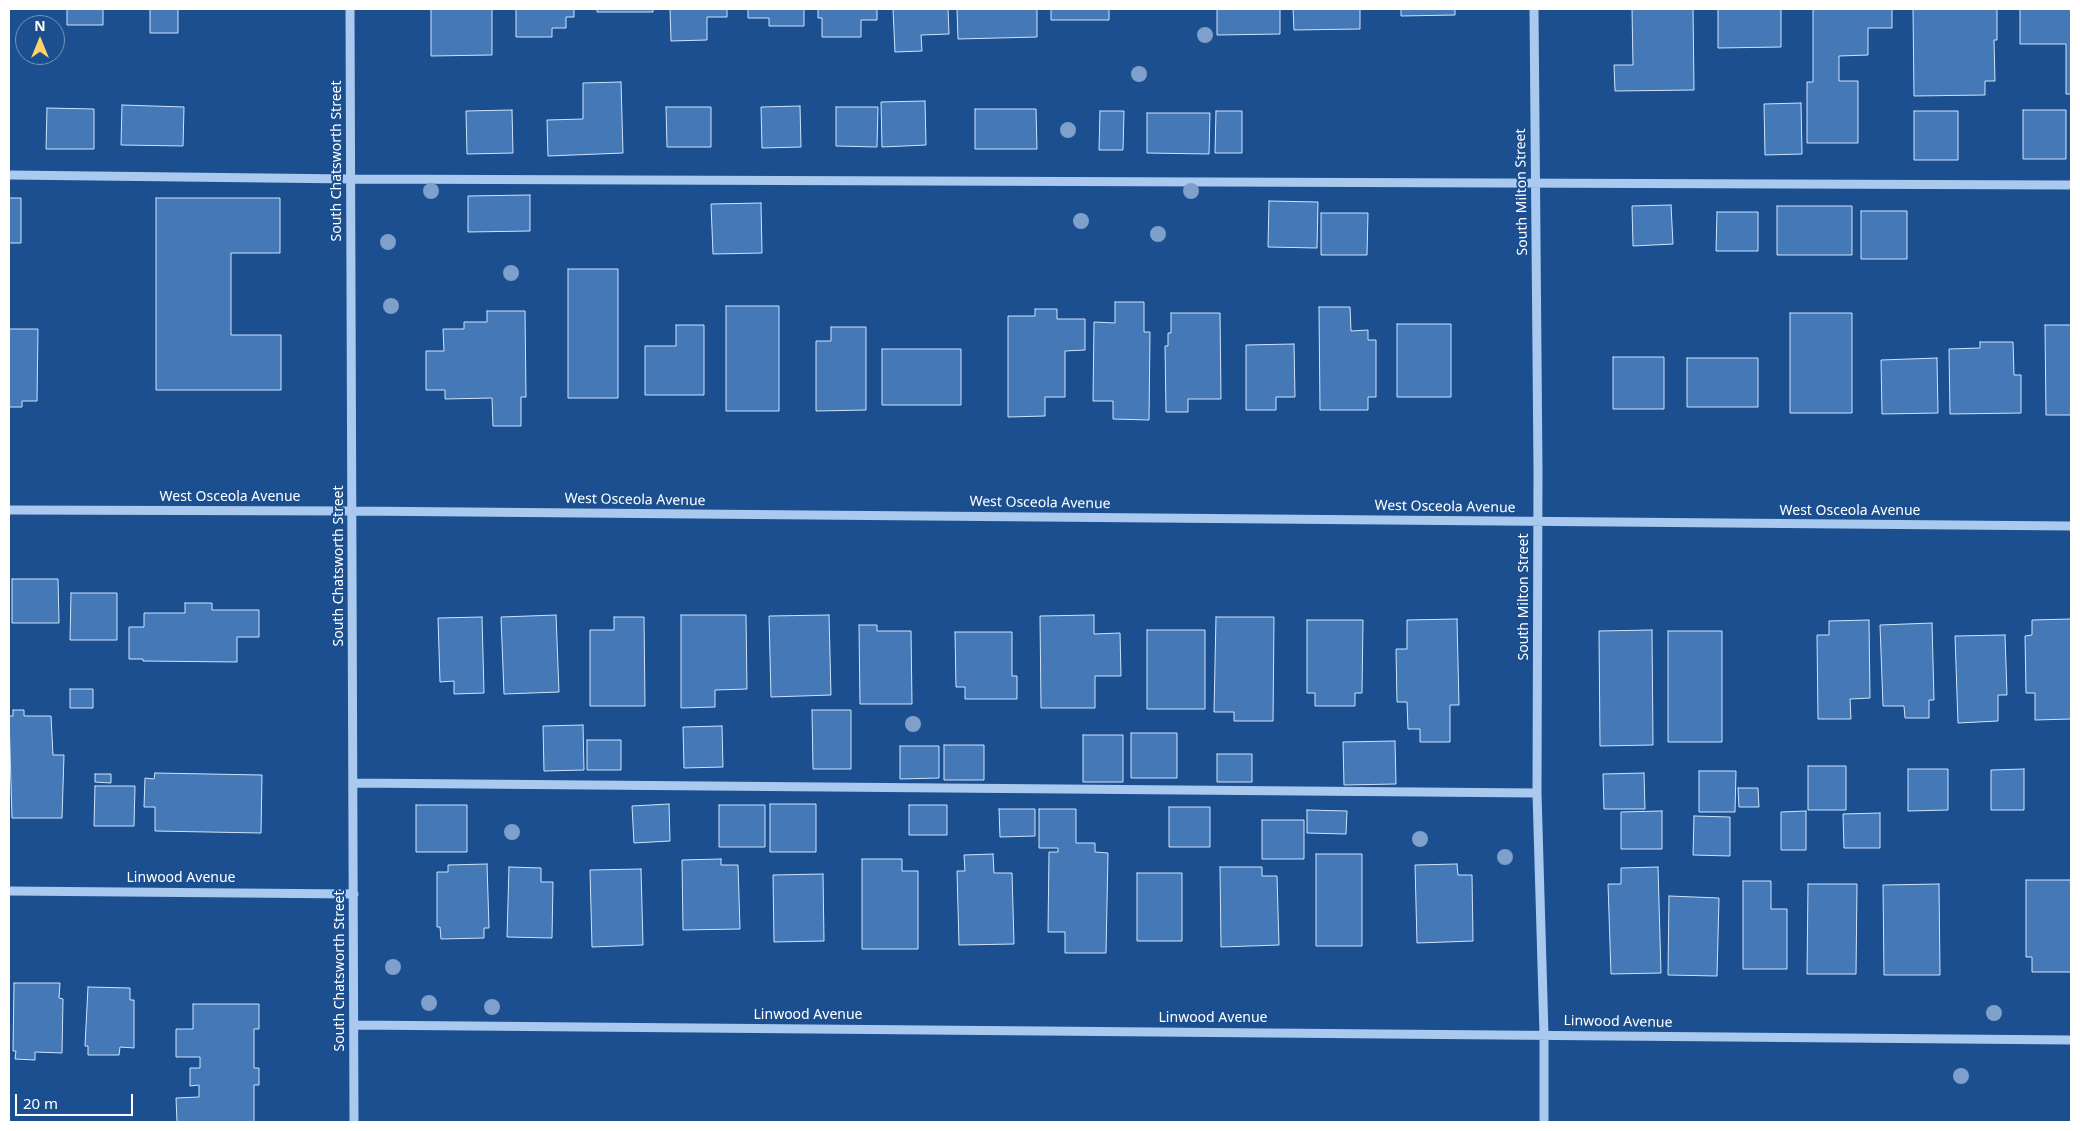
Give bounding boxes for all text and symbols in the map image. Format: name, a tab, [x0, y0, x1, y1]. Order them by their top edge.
north arrow	[15, 15, 65, 65]
text: N	[34, 16, 46, 35]
street label: South Chatsworth Street	[329, 81, 345, 241]
street label: South Milton Street	[1512, 128, 1532, 256]
street label: South Chatsworth Street	[331, 486, 347, 646]
street label: West Osceola Avenue	[159, 489, 301, 505]
street label: West Osceola Avenue	[564, 490, 706, 510]
street label: West Osceola Avenue	[969, 493, 1111, 513]
street label: West Osceola Avenue	[1374, 497, 1516, 517]
street label: West Osceola Avenue	[1779, 503, 1921, 519]
street label: South Milton Street	[1516, 534, 1532, 660]
street label: Linwood Avenue	[127, 870, 235, 886]
street label: South Chatsworth Street	[332, 891, 348, 1051]
street label: Linwood Avenue	[754, 1007, 862, 1023]
street label: Linwood Avenue	[1159, 1010, 1267, 1026]
street label: Linwood Avenue	[1563, 1013, 1673, 1031]
scale bar	[18, 1084, 135, 1116]
text: 20 m	[23, 1093, 58, 1113]

